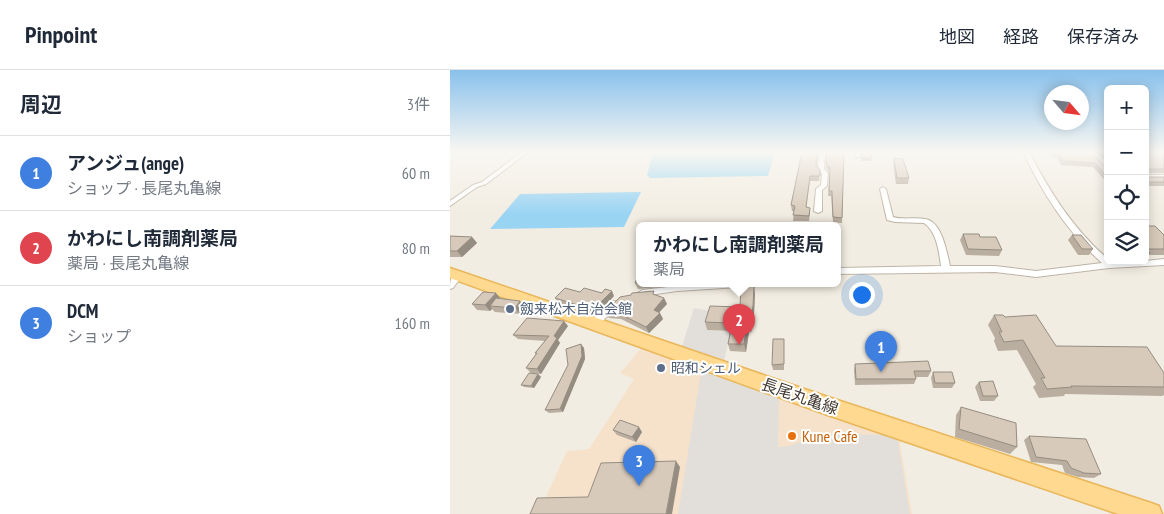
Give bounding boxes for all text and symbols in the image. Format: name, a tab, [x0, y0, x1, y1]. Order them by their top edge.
text: Pinpoint	[25, 19, 97, 50]
text: 地図	[939, 25, 975, 48]
text: 経路	[1003, 25, 1039, 48]
text: 保存済み	[1067, 25, 1139, 48]
north arrow	[1044, 85, 1089, 130]
map controls	[1104, 85, 1149, 265]
button: +	[1104, 85, 1149, 130]
text: 周辺	[20, 91, 62, 118]
text: 3件	[407, 94, 430, 114]
button: −	[1104, 130, 1149, 175]
text: アンジュ(ange)	[67, 151, 184, 175]
text: 1	[32, 163, 40, 183]
text: 60 m	[402, 163, 430, 183]
button: locate	[1104, 175, 1149, 220]
text: ショップ · 長尾丸亀線	[67, 178, 221, 198]
button: layers	[1104, 220, 1149, 265]
popup	[636, 222, 841, 287]
text: かわにし南調剤薬局	[67, 226, 238, 250]
text: かわにし南調剤薬局	[653, 232, 824, 256]
text: 2	[32, 238, 40, 258]
text: 80 m	[402, 238, 430, 258]
text: 薬局 · 長尾丸亀線	[67, 253, 189, 273]
text: 薬局	[653, 259, 685, 279]
your location	[849, 282, 875, 308]
text: DCM	[67, 299, 98, 323]
place label: 劔来松木自治会館	[520, 300, 632, 318]
marker: 劔来松木自治会館	[504, 303, 516, 315]
pin: 2	[723, 304, 755, 345]
text: 3	[32, 313, 40, 333]
text: 160 m	[395, 313, 430, 333]
text: ショップ	[67, 326, 131, 346]
pin: 1	[865, 331, 897, 372]
place label: 昭和シェル	[671, 359, 741, 377]
marker: 昭和シェル	[655, 362, 667, 374]
street label: 長尾丸亀線	[759, 374, 841, 418]
place label: Kune Cafe	[802, 426, 858, 446]
marker: Kune Cafe	[786, 430, 798, 442]
pin: 3	[623, 445, 655, 486]

